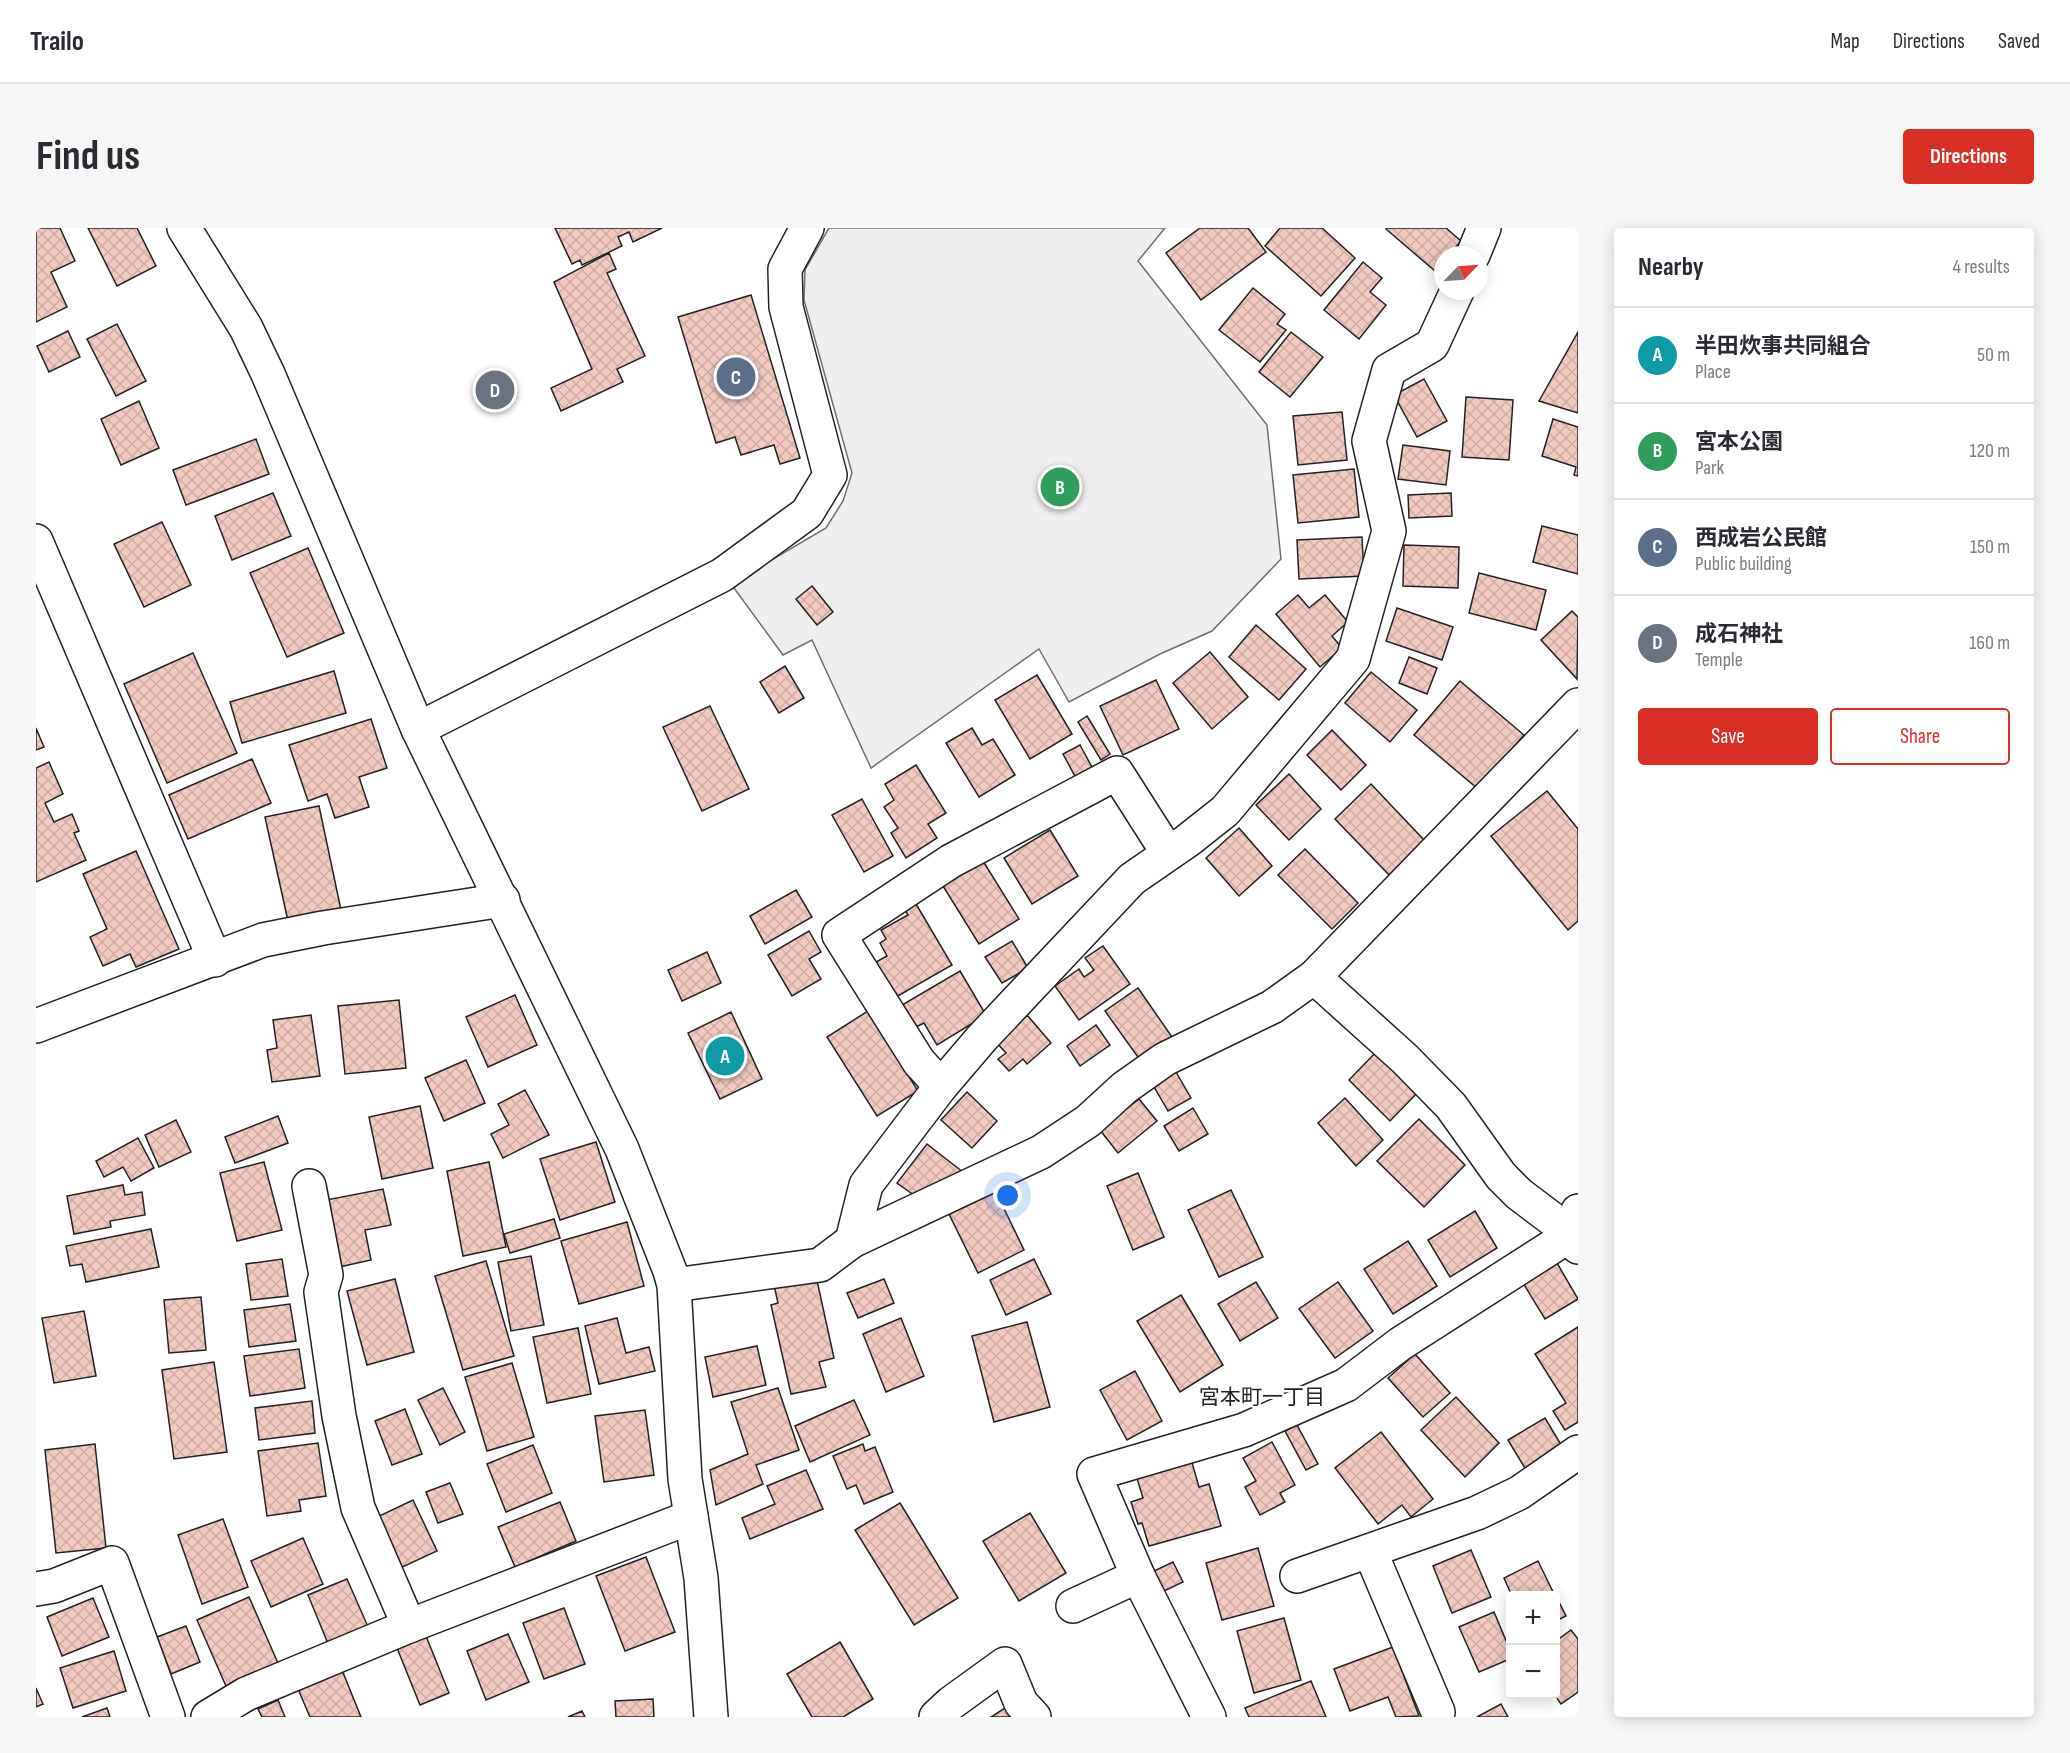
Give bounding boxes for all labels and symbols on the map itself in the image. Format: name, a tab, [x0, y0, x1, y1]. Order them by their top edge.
north arrow	[1434, 246, 1488, 300]
pin: C	[716, 354, 756, 400]
pin: D	[476, 368, 514, 412]
pin: B	[1040, 464, 1080, 510]
pin: A	[706, 1034, 744, 1078]
your location	[993, 1181, 1022, 1210]
district label: 宮本町一丁目	[1199, 1385, 1325, 1410]

